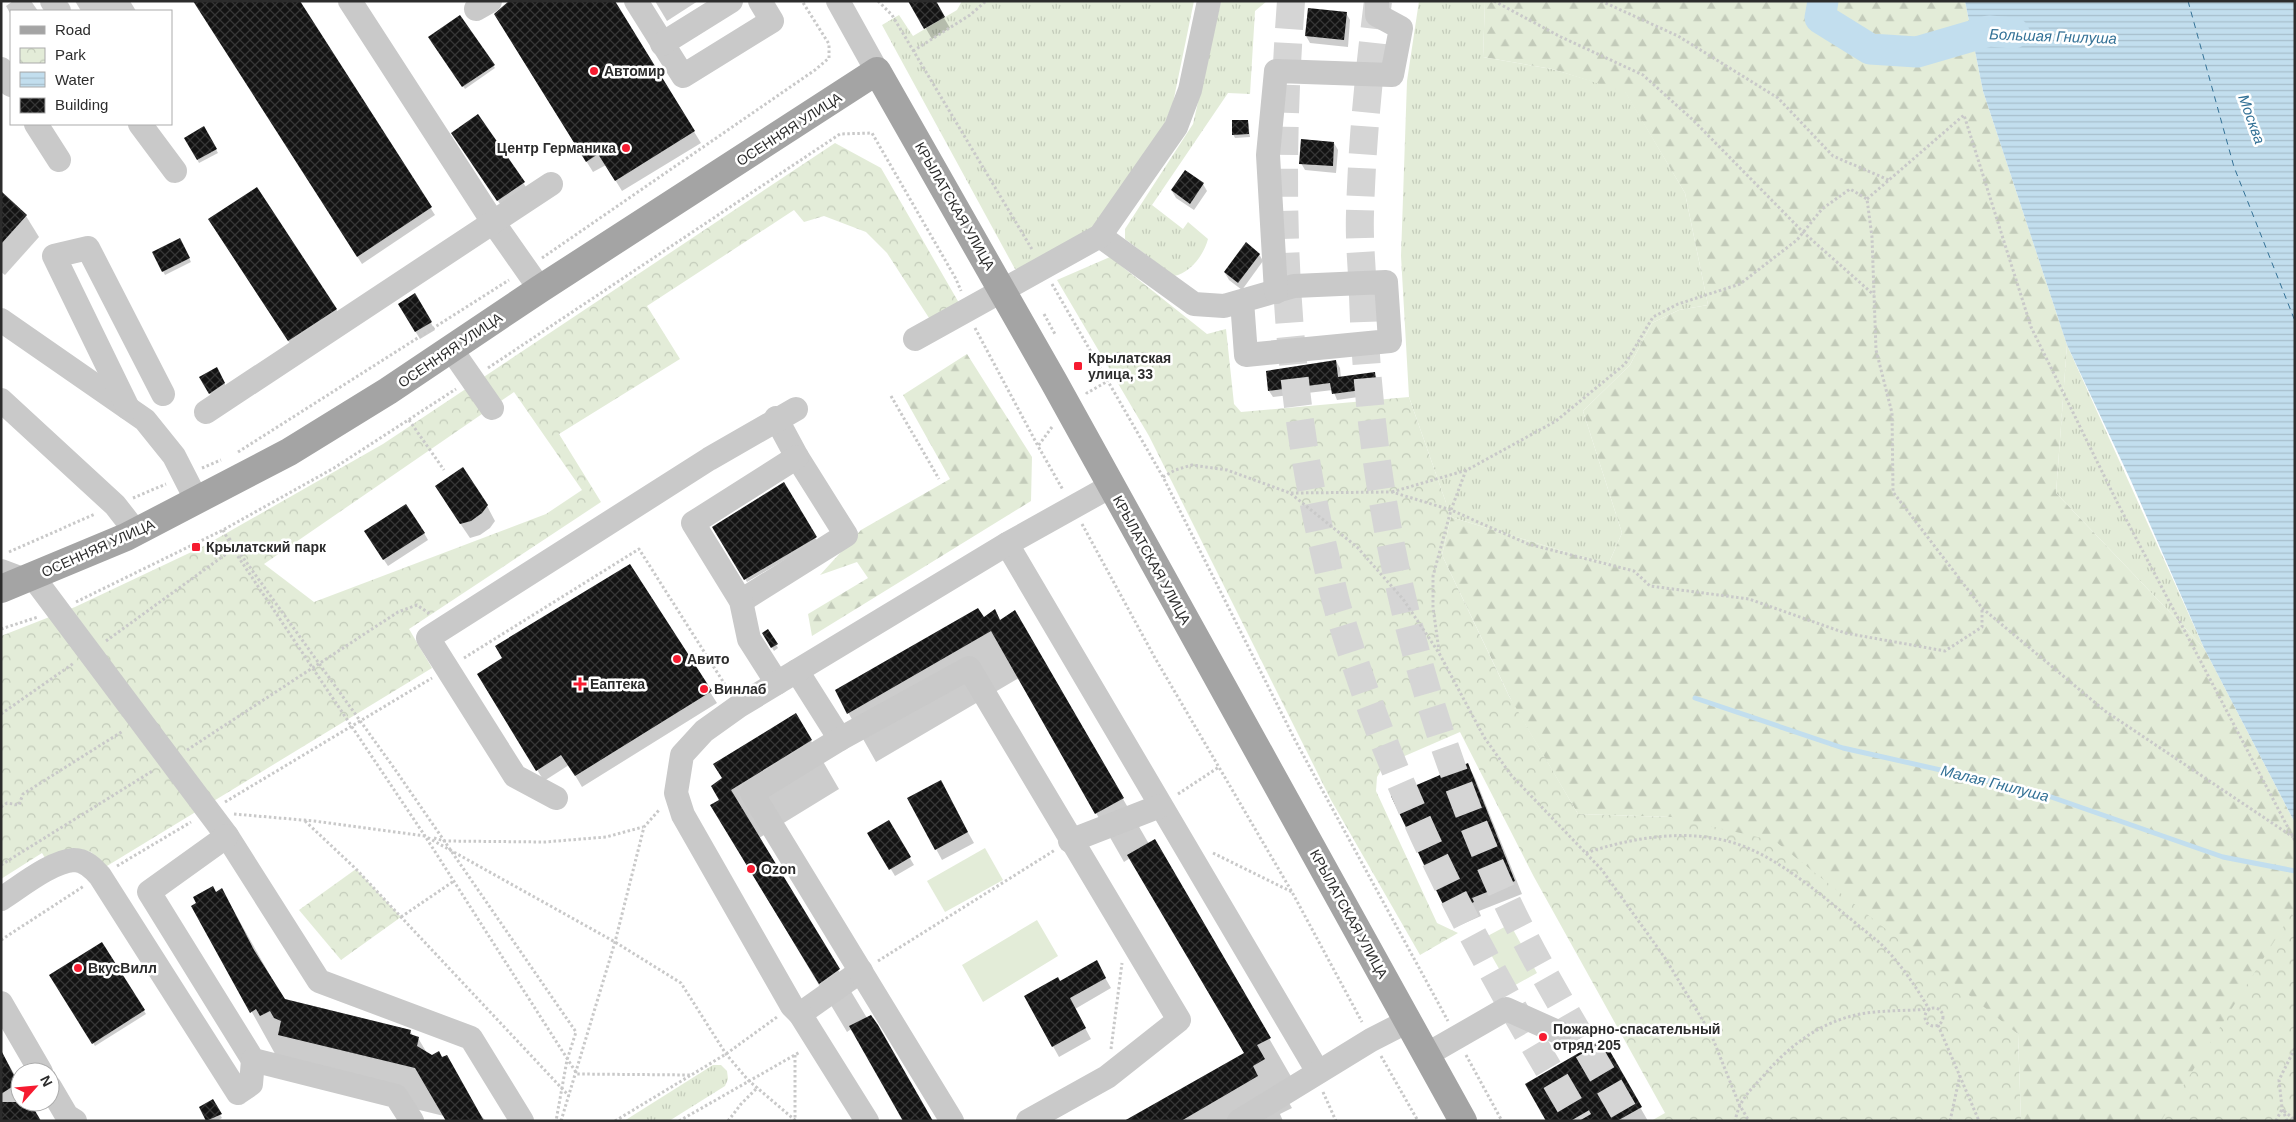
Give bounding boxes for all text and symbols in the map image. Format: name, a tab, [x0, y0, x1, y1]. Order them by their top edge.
legend	[10, 10, 172, 125]
text: Road	[55, 21, 91, 38]
water label: Большая Гнилуша	[1989, 25, 2117, 47]
text: Park	[55, 46, 86, 63]
place label: Автомир	[604, 63, 665, 79]
marker: Автомир	[588, 65, 600, 77]
text: Water	[55, 71, 94, 88]
street label: ОСЕННЯЯ УЛИЦА	[733, 89, 845, 169]
water label: Москва	[2235, 92, 2269, 146]
text: Building	[55, 96, 108, 113]
street label: КРЫЛАТСКАЯ УЛИЦА	[912, 139, 998, 273]
place label: Центр Германика	[497, 140, 616, 156]
marker: Центр Германика	[620, 142, 632, 154]
street label: ОСЕННЯЯ УЛИЦА	[395, 309, 506, 391]
place label: Крылатская улица, 33	[1088, 350, 1171, 382]
marker: Крылатская улица, 33	[1072, 360, 1084, 372]
street label: КРЫЛАТСКАЯ УЛИЦА	[1110, 493, 1194, 628]
street label: ОСЕННЯЯ УЛИЦА	[39, 516, 158, 580]
place label: Крылатский парк	[206, 539, 327, 555]
marker: Крылатский парк	[190, 541, 202, 553]
place label: Авито	[687, 651, 730, 667]
marker: Авито	[671, 653, 683, 665]
place label: Еаптека	[590, 676, 645, 692]
marker: Еаптека	[574, 678, 586, 690]
place label: Винлаб	[714, 681, 767, 697]
marker: Винлаб	[698, 683, 710, 695]
water label: Малая Гнилуша	[1939, 761, 2051, 805]
street label: КРЫЛАТСКАЯ УЛИЦА	[1307, 847, 1391, 982]
place label: Ozon	[761, 861, 796, 877]
marker: Ozon	[745, 863, 757, 875]
place label: ВкусВилл	[88, 960, 157, 976]
marker: ВкусВилл	[72, 962, 84, 974]
place label: Пожарно-спасательный отряд 205	[1553, 1021, 1720, 1053]
marker: Пожарно-спасательный отряд 205	[1537, 1031, 1549, 1043]
north arrow	[10, 1062, 60, 1112]
text: N	[37, 1073, 56, 1089]

